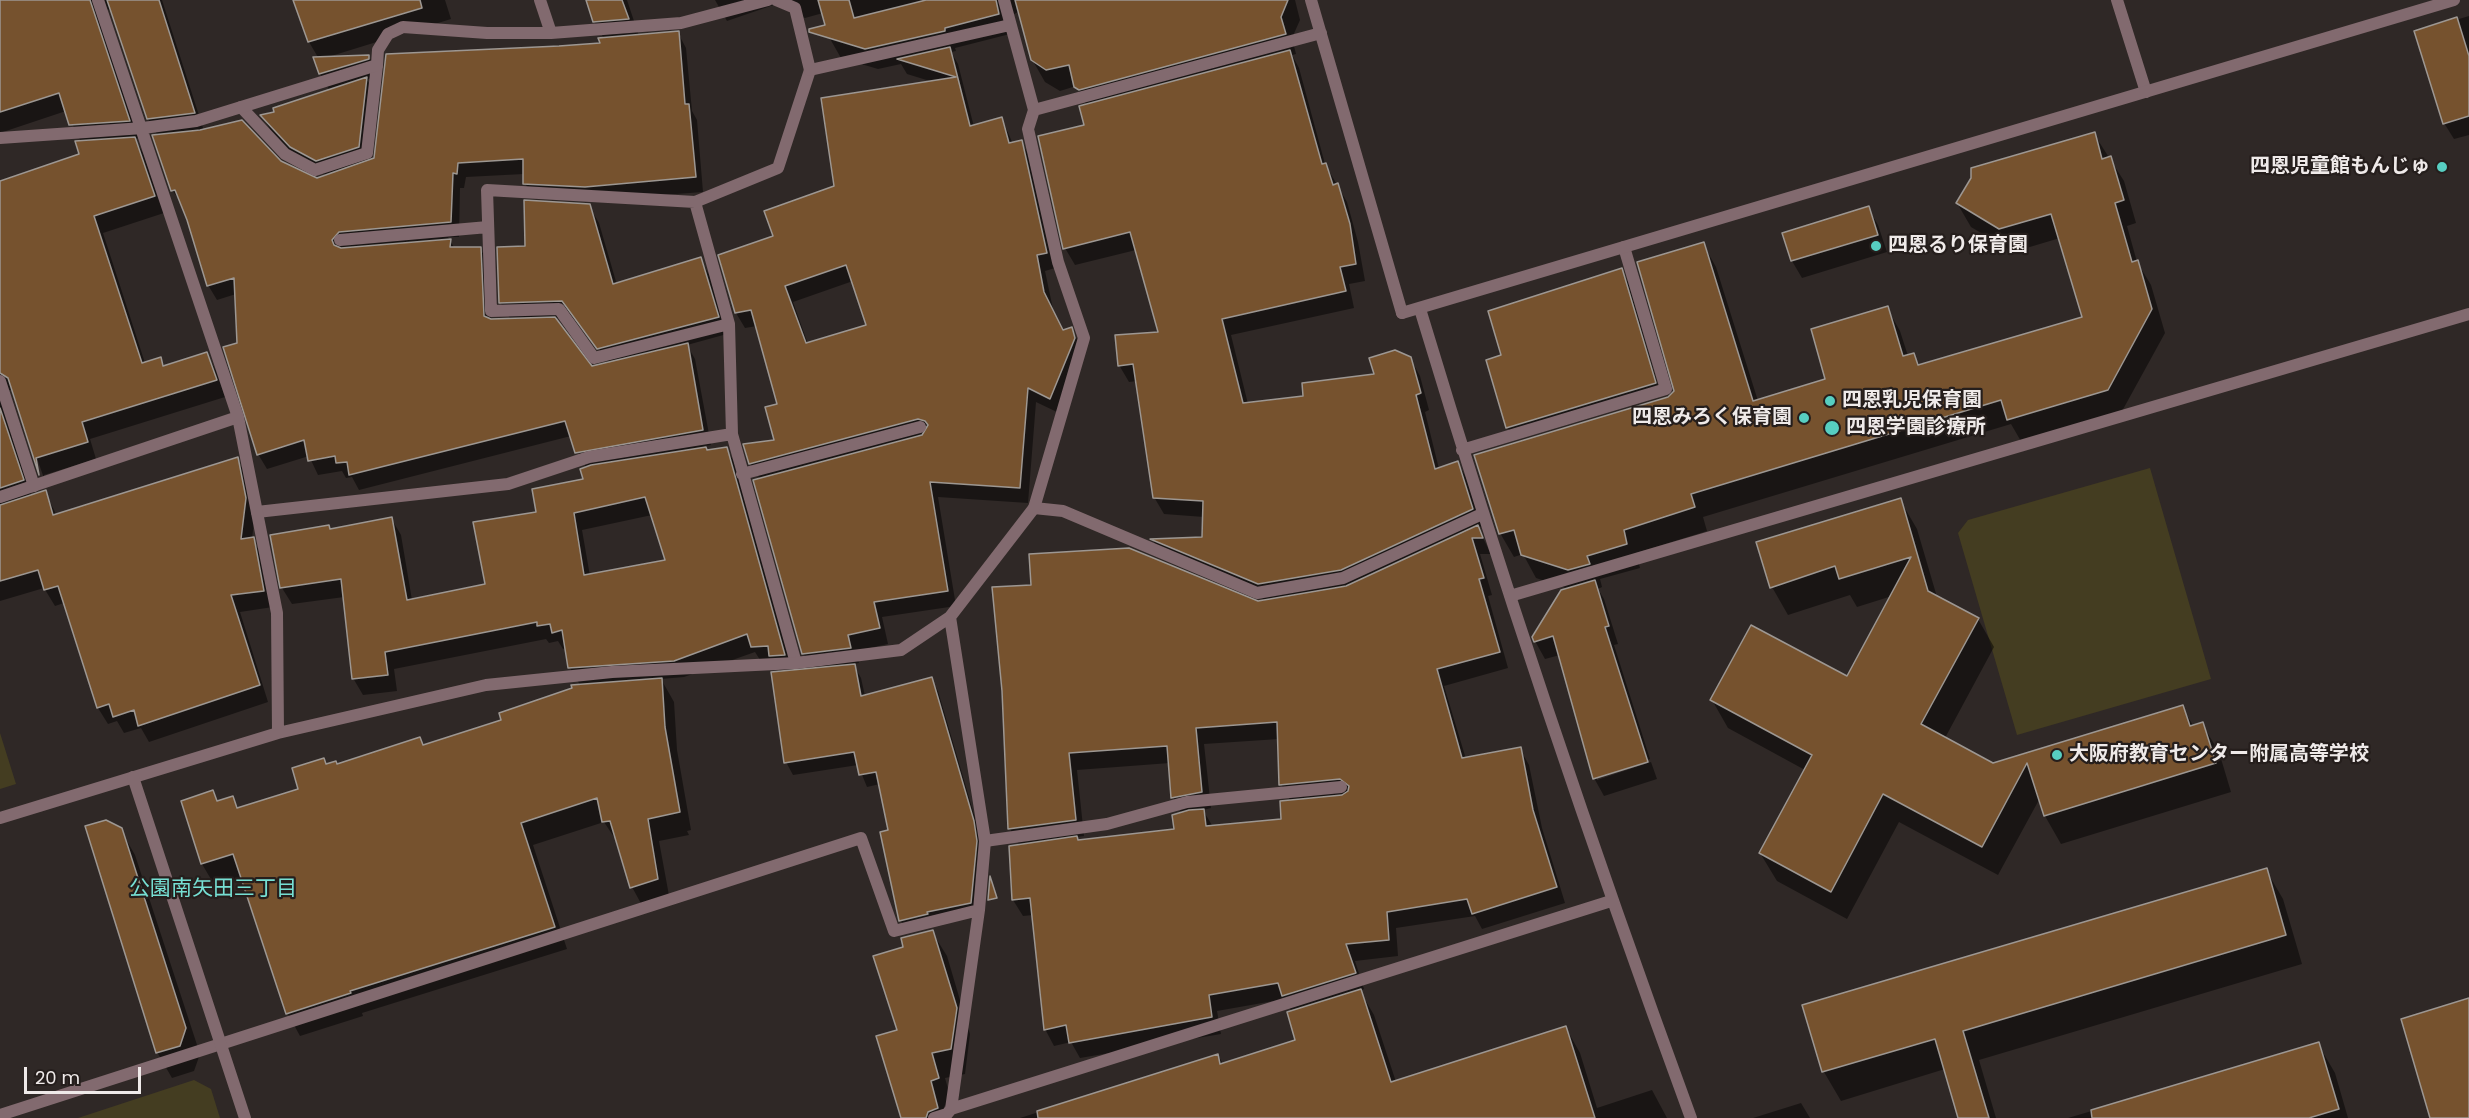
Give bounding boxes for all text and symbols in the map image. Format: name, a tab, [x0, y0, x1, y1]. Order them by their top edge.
place label: 四恩児童館もんじゅ	[2250, 155, 2430, 179]
marker: 四恩児童館もんじゅ	[2435, 160, 2449, 174]
place label: 四恩るり保育園	[1888, 234, 2028, 258]
marker: 四恩るり保育園	[1869, 239, 1883, 253]
place label: 四恩乳児保育園	[1842, 389, 1982, 413]
marker: 四恩乳児保育園	[1823, 394, 1837, 408]
place label: 四恩みろく保育園	[1632, 406, 1792, 430]
marker: 四恩みろく保育園	[1797, 411, 1811, 425]
place label: 四恩学園診療所	[1846, 416, 1986, 440]
marker: 四恩学園診療所	[1823, 419, 1841, 437]
place label: 大阪府教育センター附属高等学校	[2069, 743, 2369, 767]
marker: 大阪府教育センター附属高等学校	[2050, 748, 2064, 762]
district label: 公園南矢田三丁目	[129, 877, 297, 903]
scale bar	[27, 1055, 144, 1093]
text: 20 m	[35, 1065, 80, 1090]

